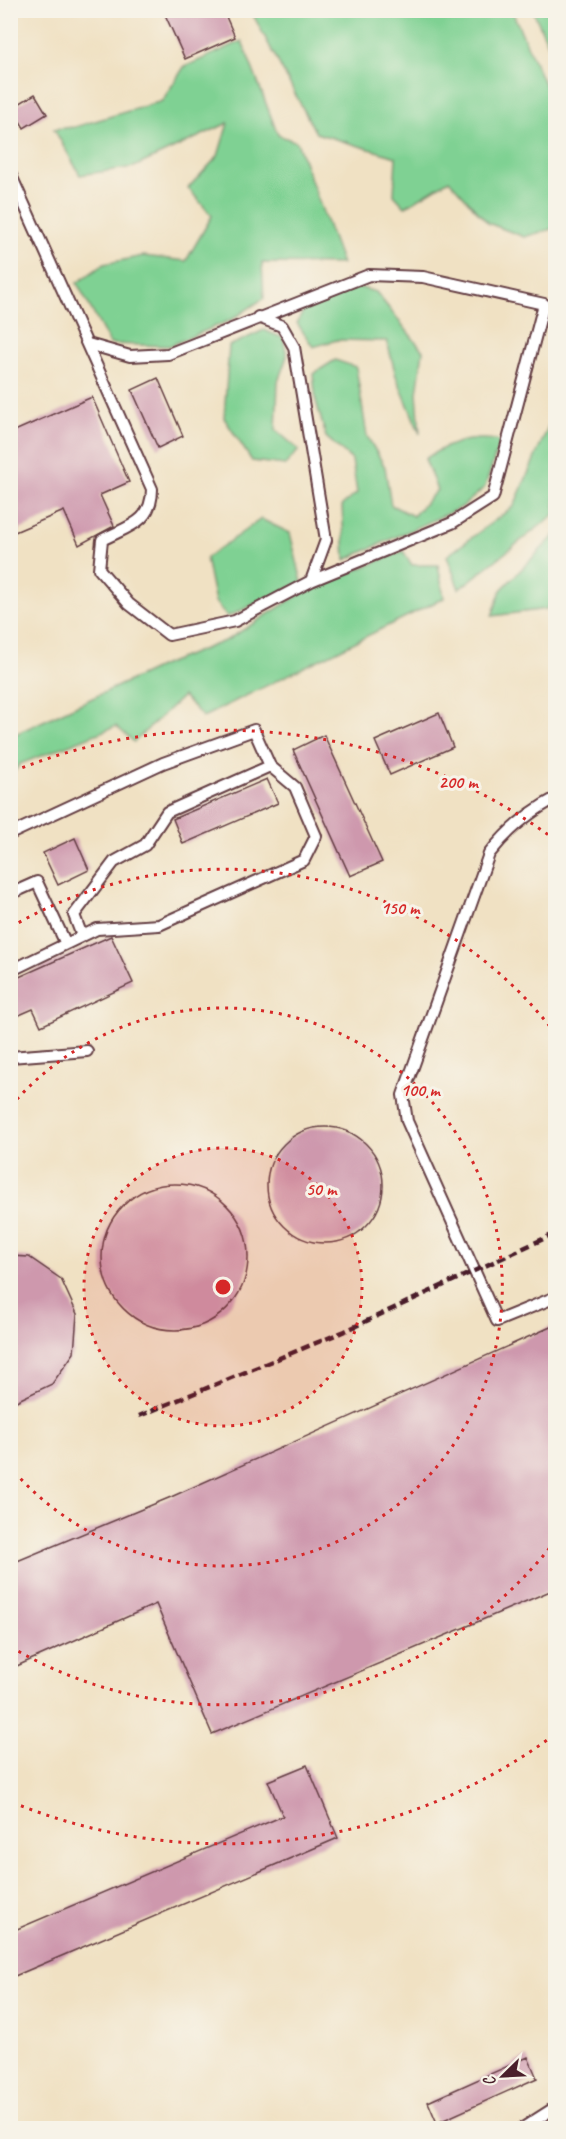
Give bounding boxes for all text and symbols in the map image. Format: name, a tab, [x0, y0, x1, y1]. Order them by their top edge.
text: 200 m	[439, 771, 479, 793]
text: 150 m	[381, 897, 421, 919]
text: 100 m	[401, 1079, 441, 1101]
text: 50 m	[306, 1178, 338, 1200]
centre of rings	[213, 1277, 233, 1297]
north arrow	[473, 2046, 533, 2106]
text: С	[479, 2072, 501, 2089]

